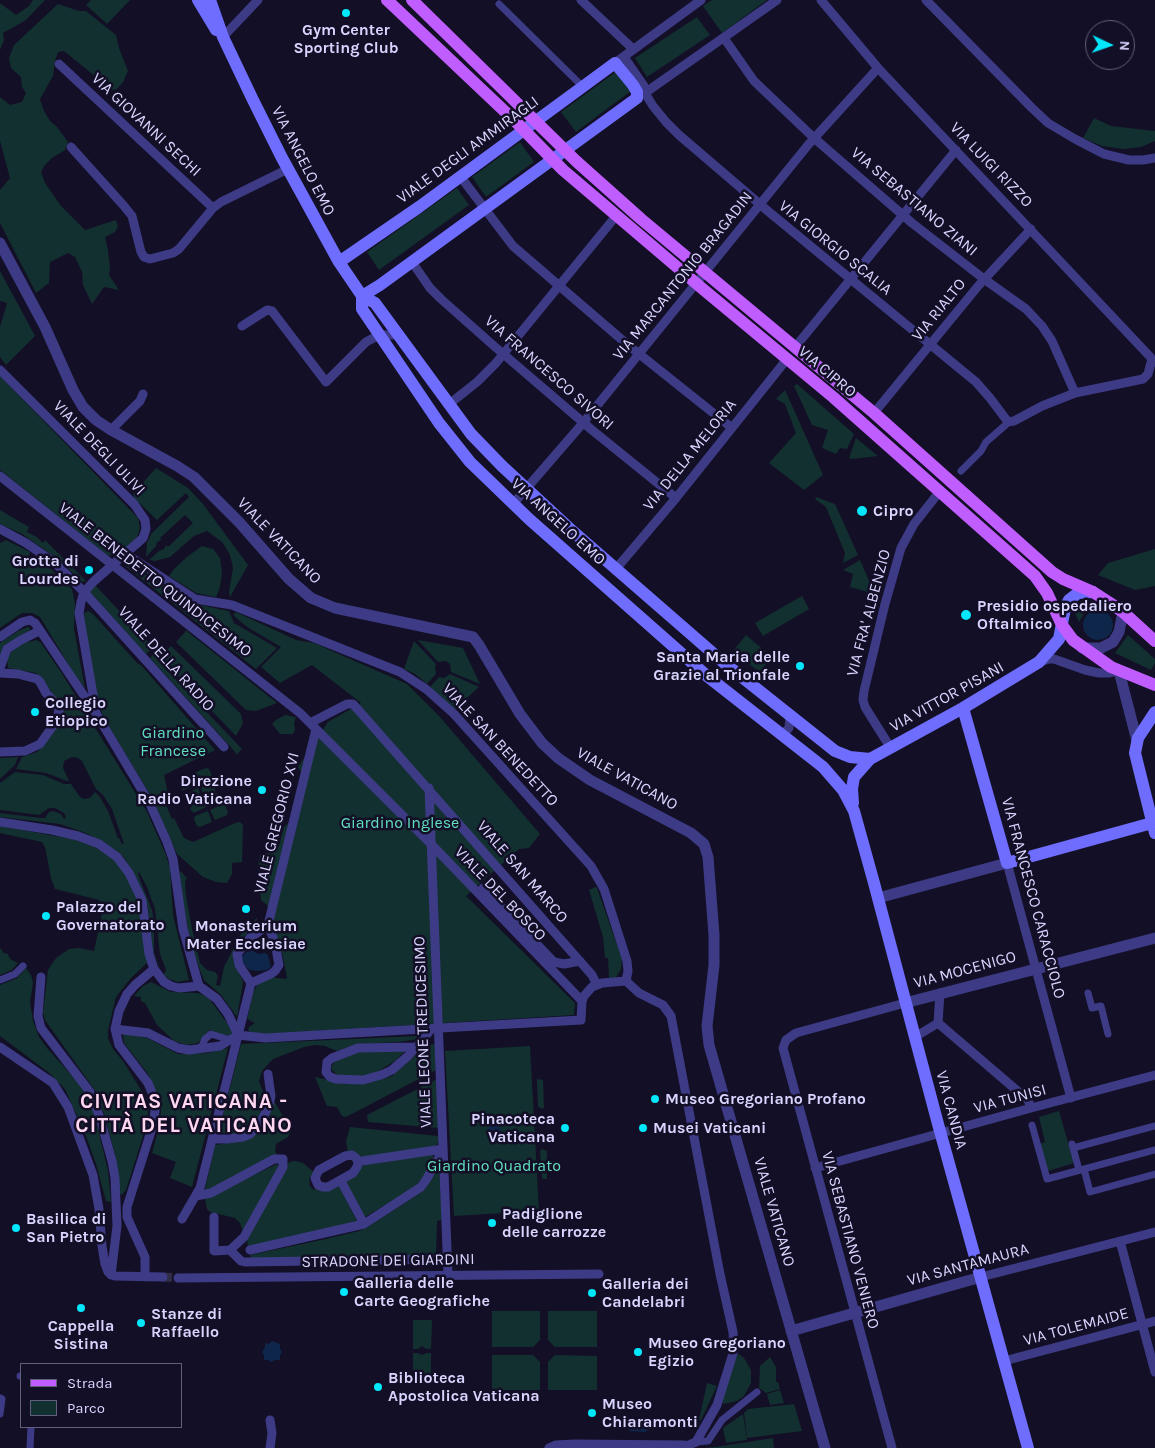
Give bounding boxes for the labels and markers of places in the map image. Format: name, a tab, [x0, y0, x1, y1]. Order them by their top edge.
marker: Gym Center Sporting Club	[340, 7, 352, 19]
place label: Gym Center Sporting Club	[293, 20, 399, 58]
place label: Cipro	[873, 501, 913, 521]
marker: Cipro	[855, 504, 869, 518]
place label: Grotta di Lourdes	[12, 551, 79, 589]
marker: Grotta di Lourdes	[83, 564, 95, 576]
place label: Presidio ospedaliero Oftalmico	[977, 596, 1132, 634]
marker: Presidio ospedaliero Oftalmico	[959, 608, 973, 622]
place label: Santa Maria delle Grazie al Trionfale	[653, 647, 790, 685]
marker: Santa Maria delle Grazie al Trionfale	[794, 660, 806, 672]
place label: Collegio Etiopico	[45, 693, 108, 731]
marker: Collegio Etiopico	[29, 706, 41, 718]
place label: Direzione Radio Vaticana	[137, 771, 252, 809]
marker: Direzione Radio Vaticana	[256, 784, 268, 796]
place label: Palazzo del Governatorato	[56, 897, 165, 935]
marker: Monasterium Mater Ecclesiae	[240, 903, 252, 915]
marker: Palazzo del Governatorato	[40, 910, 52, 922]
place label: Monasterium Mater Ecclesiae	[186, 916, 306, 954]
place label: Museo Gregoriano Profano	[665, 1089, 866, 1109]
marker: Museo Gregoriano Profano	[649, 1093, 661, 1105]
place label: Pinacoteca Vaticana	[471, 1109, 555, 1147]
place label: Musei Vaticani	[653, 1118, 766, 1138]
marker: Pinacoteca Vaticana	[559, 1122, 571, 1134]
marker: Musei Vaticani	[637, 1122, 649, 1134]
place label: Padiglione delle carrozze	[502, 1204, 606, 1242]
place label: Basilica di San Pietro	[26, 1209, 106, 1247]
marker: Padiglione delle carrozze	[486, 1217, 498, 1229]
marker: Basilica di San Pietro	[10, 1222, 22, 1234]
place label: Galleria delle Carte Geografiche	[354, 1273, 490, 1311]
place label: Galleria dei Candelabri	[602, 1274, 689, 1312]
marker: Galleria delle Carte Geografiche	[338, 1286, 350, 1298]
marker: Galleria dei Candelabri	[586, 1287, 598, 1299]
marker: Cappella Sistina	[75, 1302, 87, 1314]
place label: Stanze di Raffaello	[151, 1304, 222, 1342]
place label: Cappella Sistina	[48, 1316, 114, 1354]
marker: Stanze di Raffaello	[135, 1317, 147, 1329]
place label: Museo Gregoriano Egizio	[648, 1333, 786, 1371]
marker: Museo Gregoriano Egizio	[632, 1346, 644, 1358]
place label: Biblioteca Apostolica Vaticana	[388, 1368, 540, 1406]
marker: Biblioteca Apostolica Vaticana	[372, 1381, 384, 1393]
place label: Museo Chiaramonti	[602, 1394, 698, 1432]
marker: Museo Chiaramonti	[586, 1407, 598, 1419]

